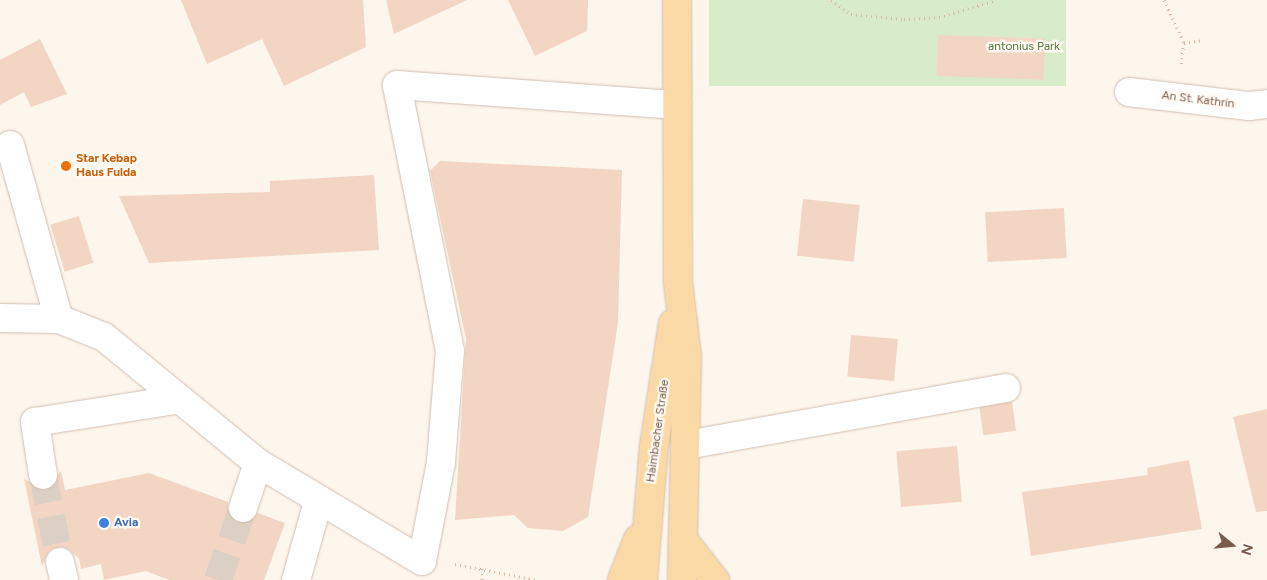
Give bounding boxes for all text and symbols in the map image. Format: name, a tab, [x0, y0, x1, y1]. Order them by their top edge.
park label: antonius Park	[988, 40, 1060, 54]
street label: An St. Kathrin	[1161, 88, 1235, 112]
place label: Star Kebap Haus Fulda	[76, 152, 137, 180]
marker: Star Kebap Haus Fulda	[60, 160, 72, 172]
street label: Haimbacher Straße	[644, 379, 672, 483]
place label: Avia	[114, 516, 138, 530]
marker: Avia	[98, 517, 110, 529]
north arrow	[1207, 520, 1257, 570]
text: N	[1237, 542, 1257, 557]

